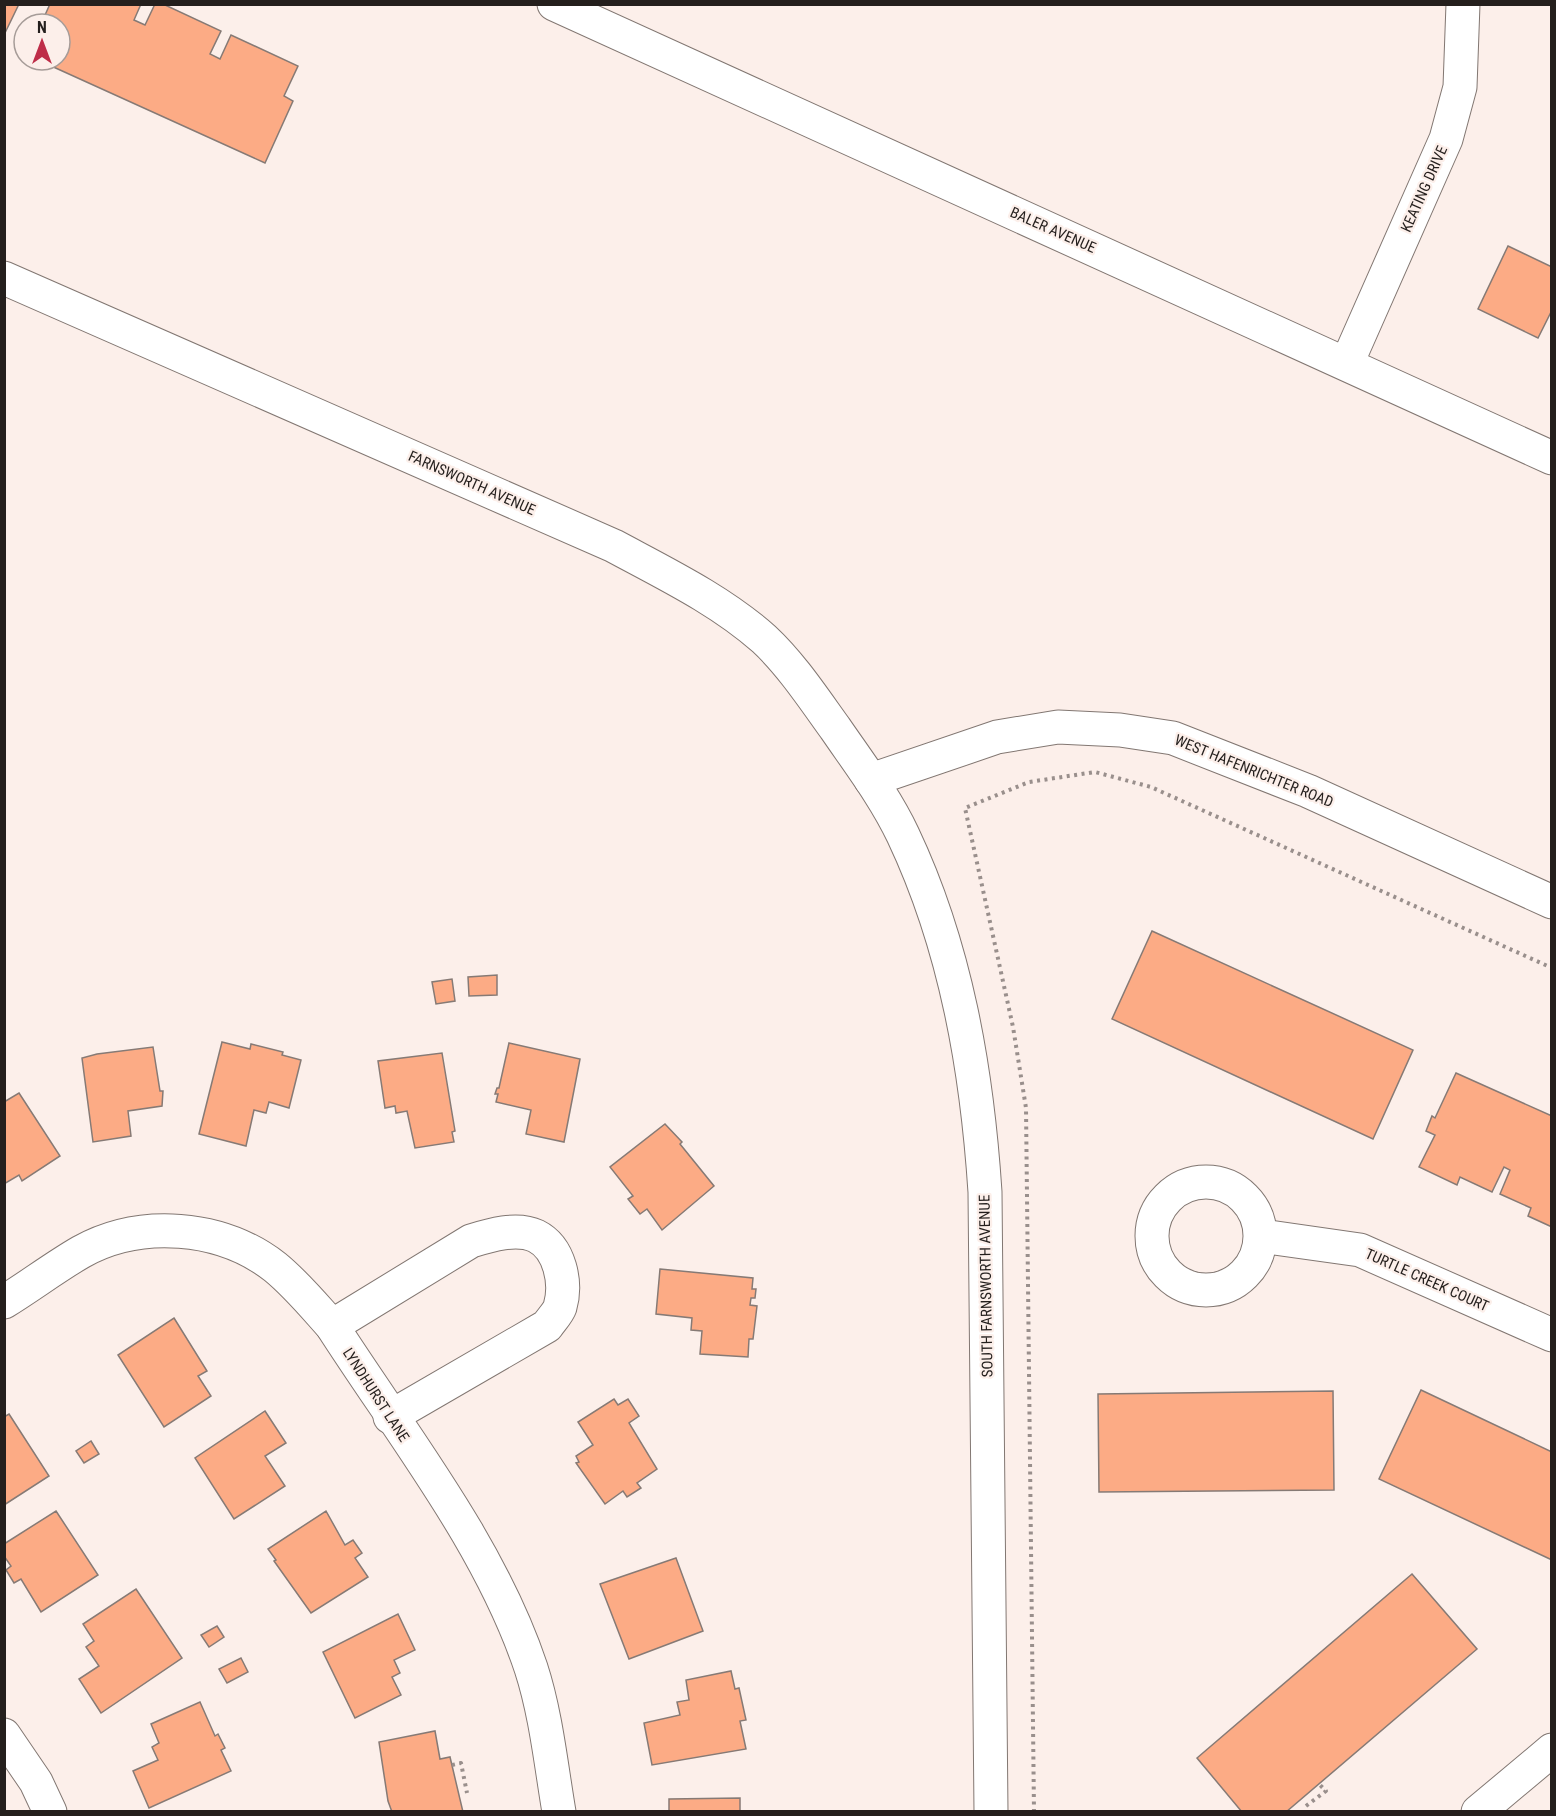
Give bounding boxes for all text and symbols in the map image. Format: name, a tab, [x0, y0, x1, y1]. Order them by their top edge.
north arrow	[12, 12, 72, 72]
text: N	[37, 18, 47, 37]
street label: KEATING DRIVE	[1397, 143, 1451, 235]
street label: BALER AVENUE	[1007, 203, 1099, 257]
street label: FARNSWORTH AVENUE	[406, 447, 538, 519]
street label: WEST HAFENRICHTER ROAD	[1172, 731, 1336, 811]
street label: SOUTH FARNSWORTH AVENUE	[975, 1194, 997, 1378]
street label: TURTLE CREEK COURT	[1362, 1245, 1492, 1315]
street label: LYNDHURST LANE	[339, 1345, 413, 1445]

